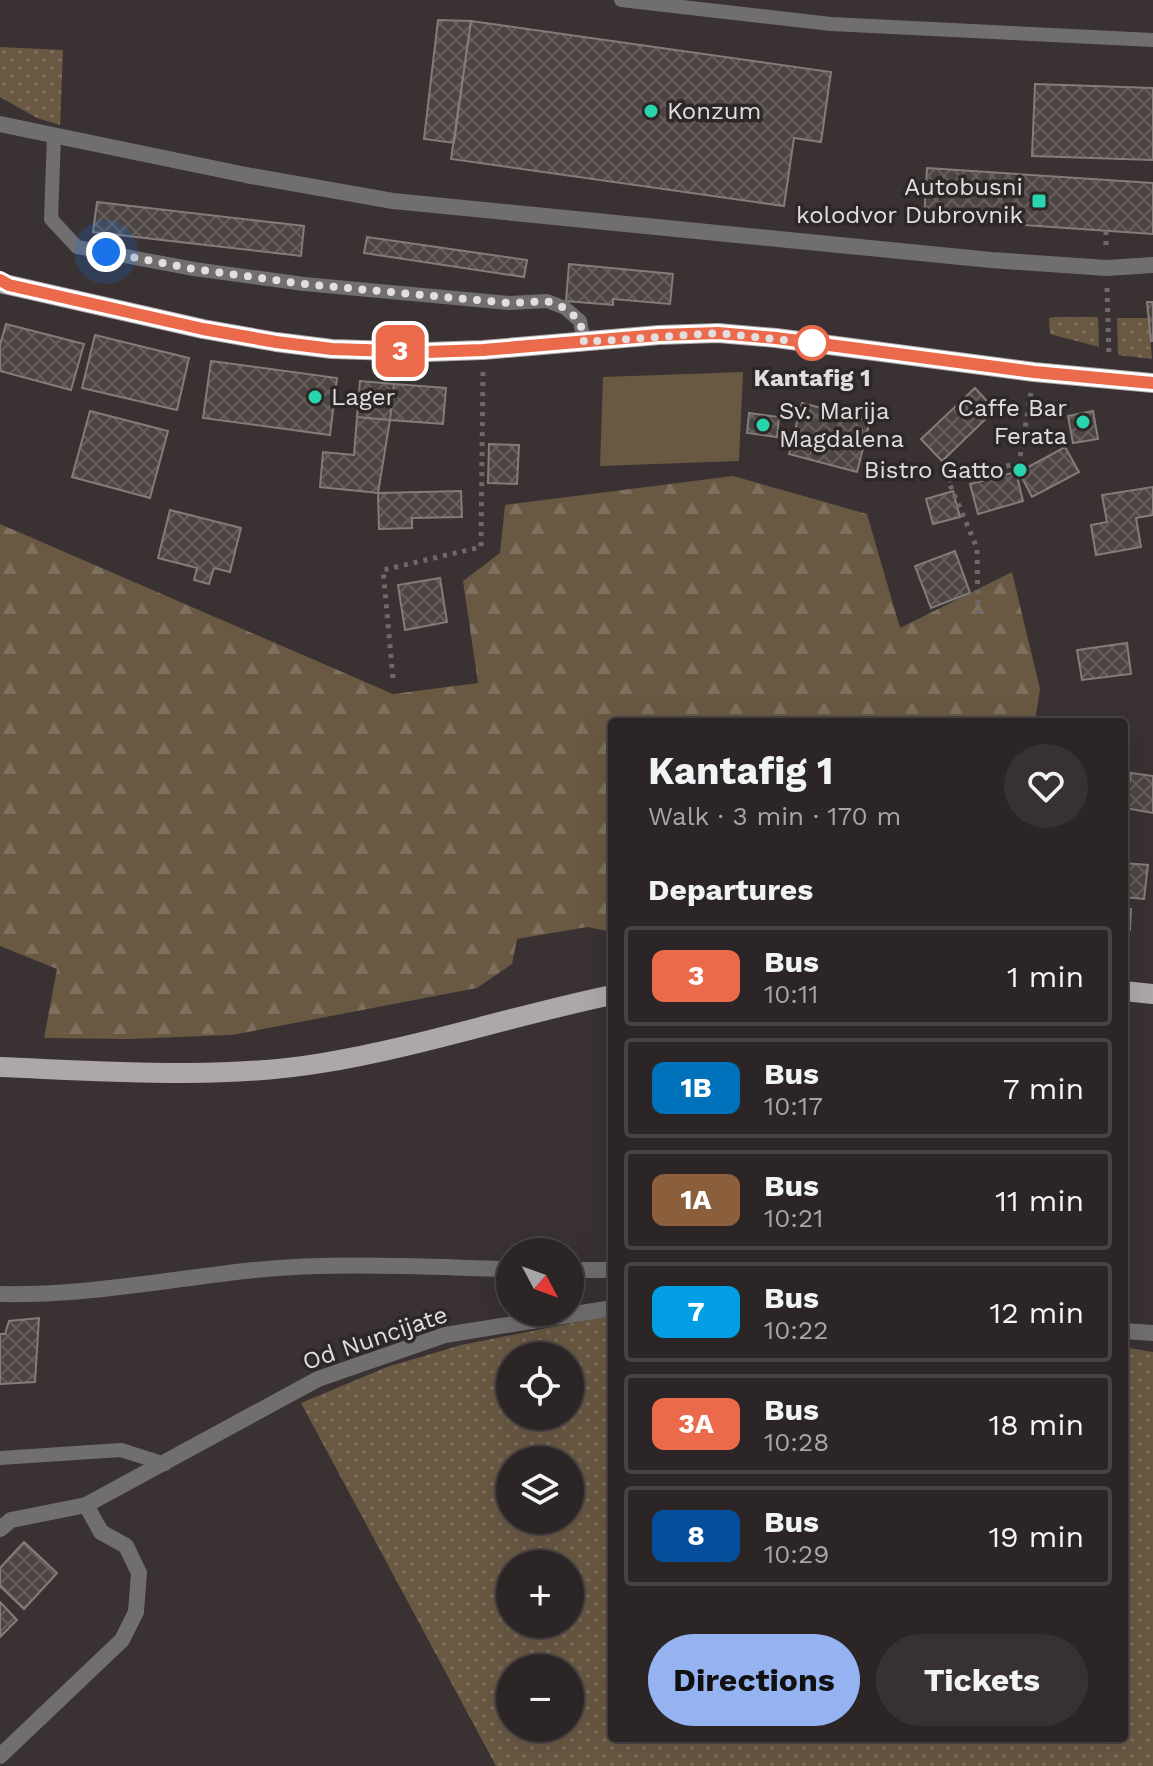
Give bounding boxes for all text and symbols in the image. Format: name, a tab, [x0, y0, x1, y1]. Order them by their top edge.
place label: Konzum	[667, 97, 762, 125]
marker: Konzum	[642, 102, 660, 120]
place label: Autobusni kolodvor Dubrovnik	[796, 173, 1023, 229]
marker: Autobusni kolodvor Dubrovnik	[1030, 192, 1048, 210]
your location	[86, 232, 126, 272]
line badge: 3	[374, 325, 426, 377]
marker: Kantafig 1	[795, 326, 829, 360]
text: 3	[392, 334, 408, 367]
place label: Kantafig 1	[753, 364, 871, 392]
place label: Lager	[331, 383, 396, 411]
marker: Lager	[306, 388, 324, 406]
place label: Caffe Bar Ferata	[957, 394, 1067, 450]
place label: Sv. Marija Magdalena	[779, 397, 904, 453]
marker: Caffe Bar Ferata	[1074, 413, 1092, 431]
marker: Sv. Marija Magdalena	[754, 416, 772, 434]
place label: Bistro Gatto	[864, 456, 1004, 484]
marker: Bistro Gatto	[1011, 461, 1029, 479]
button: heart	[1004, 744, 1088, 828]
text: Kantafig 1	[648, 749, 833, 793]
text: Walk · 3 min · 170 m	[648, 801, 901, 831]
text: Departures	[648, 872, 813, 907]
text: Bus	[764, 944, 819, 979]
text: 3	[688, 959, 704, 992]
text: 1 min	[1007, 959, 1084, 994]
text: 10:11	[764, 979, 818, 1009]
text: Bus	[764, 1056, 819, 1091]
text: 1B	[680, 1071, 712, 1104]
text: 7 min	[1003, 1071, 1084, 1106]
text: 10:17	[764, 1091, 823, 1121]
text: Bus	[764, 1168, 819, 1203]
text: 1A	[680, 1183, 712, 1216]
text: 11 min	[995, 1183, 1084, 1218]
text: 10:21	[764, 1203, 823, 1233]
north arrow	[496, 1238, 584, 1326]
map controls	[496, 1238, 584, 1742]
text: Bus	[764, 1280, 819, 1315]
text: 7	[687, 1295, 705, 1328]
text: 12 min	[989, 1295, 1084, 1330]
street label: Od Nuncijate	[299, 1300, 451, 1376]
text: 10:22	[764, 1315, 828, 1345]
button: locate	[496, 1342, 584, 1430]
text: Bus	[764, 1392, 819, 1427]
text: 3A	[678, 1407, 714, 1440]
text: 18 min	[988, 1407, 1084, 1442]
text: 10:28	[764, 1427, 829, 1457]
button: layers	[496, 1446, 584, 1534]
text: Bus	[764, 1504, 819, 1539]
text: 8	[687, 1519, 705, 1552]
text: 19 min	[988, 1519, 1084, 1554]
text: 10:29	[764, 1539, 829, 1569]
button: +	[496, 1550, 584, 1638]
button: Directions	[648, 1634, 860, 1726]
button: Tickets	[876, 1634, 1088, 1726]
button: −	[496, 1654, 584, 1742]

